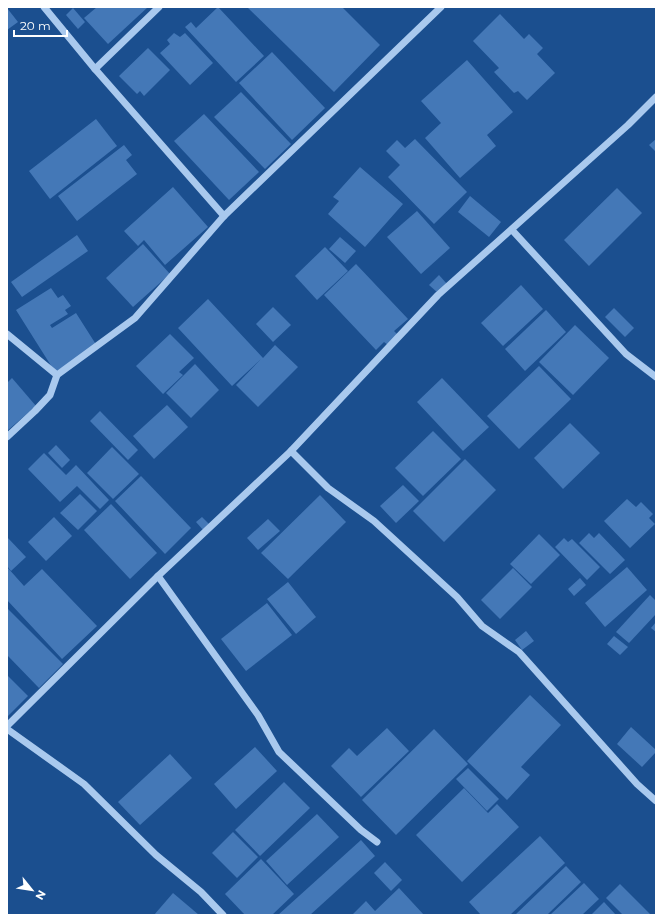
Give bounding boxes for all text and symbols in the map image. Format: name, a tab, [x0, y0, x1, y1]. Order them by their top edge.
scale bar	[14, 12, 67, 38]
text: 20 m	[20, 18, 51, 33]
north arrow	[12, 870, 52, 910]
text: N	[32, 888, 49, 902]

